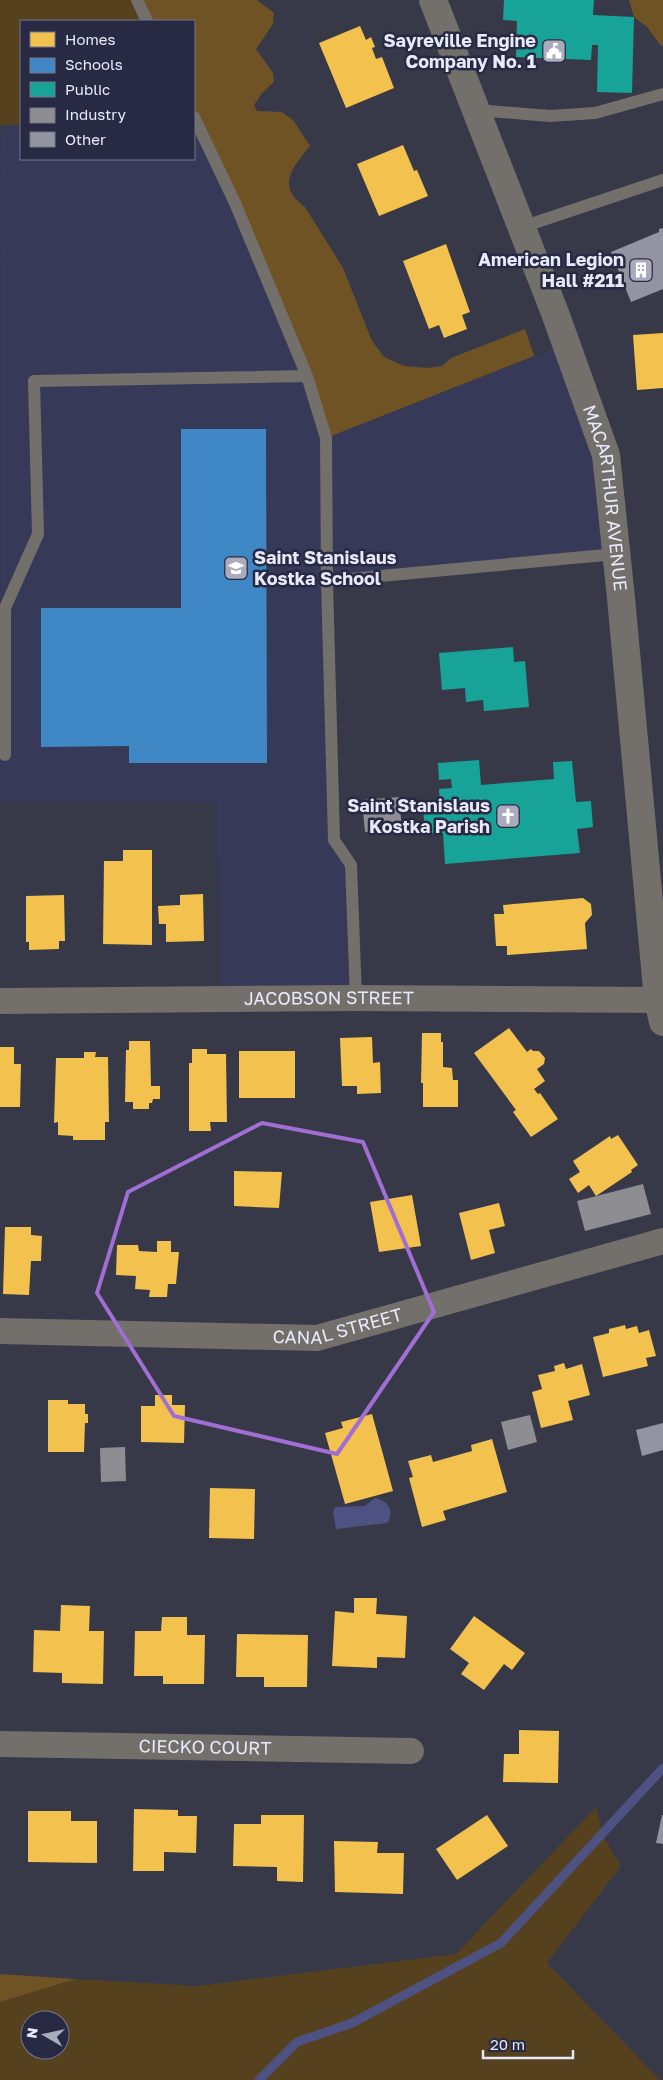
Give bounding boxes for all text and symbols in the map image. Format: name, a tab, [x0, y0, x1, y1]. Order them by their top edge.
legend	[20, 20, 195, 160]
place label: Sayreville Engine Company No. 1	[384, 29, 536, 72]
text: Homes	[65, 30, 115, 48]
public building icon: Sayreville Engine Company No. 1	[541, 38, 567, 64]
text: Schools	[65, 55, 123, 73]
text: Public	[65, 80, 110, 98]
text: Industry	[65, 105, 126, 123]
text: Other	[65, 130, 106, 148]
place label: American Legion Hall #211	[478, 248, 624, 291]
building icon: American Legion Hall #211	[628, 257, 654, 283]
street label: MACARTHUR AVENUE	[579, 402, 632, 592]
place label: Saint Stanislaus Kostka School	[254, 546, 397, 589]
school or university icon: Saint Stanislaus Kostka School	[223, 555, 249, 581]
place label: Saint Stanislaus Kostka Parish	[347, 794, 490, 837]
church icon: Saint Stanislaus Kostka Parish	[495, 803, 521, 829]
street label: JACOBSON STREET	[244, 986, 414, 1009]
street label: CANAL STREET	[272, 1303, 405, 1348]
street label: CIECKO COURT	[138, 1734, 272, 1759]
north arrow	[20, 2010, 70, 2060]
text: N	[22, 2026, 41, 2039]
scale bar	[483, 2028, 573, 2060]
text: 20 m	[490, 2035, 525, 2053]

